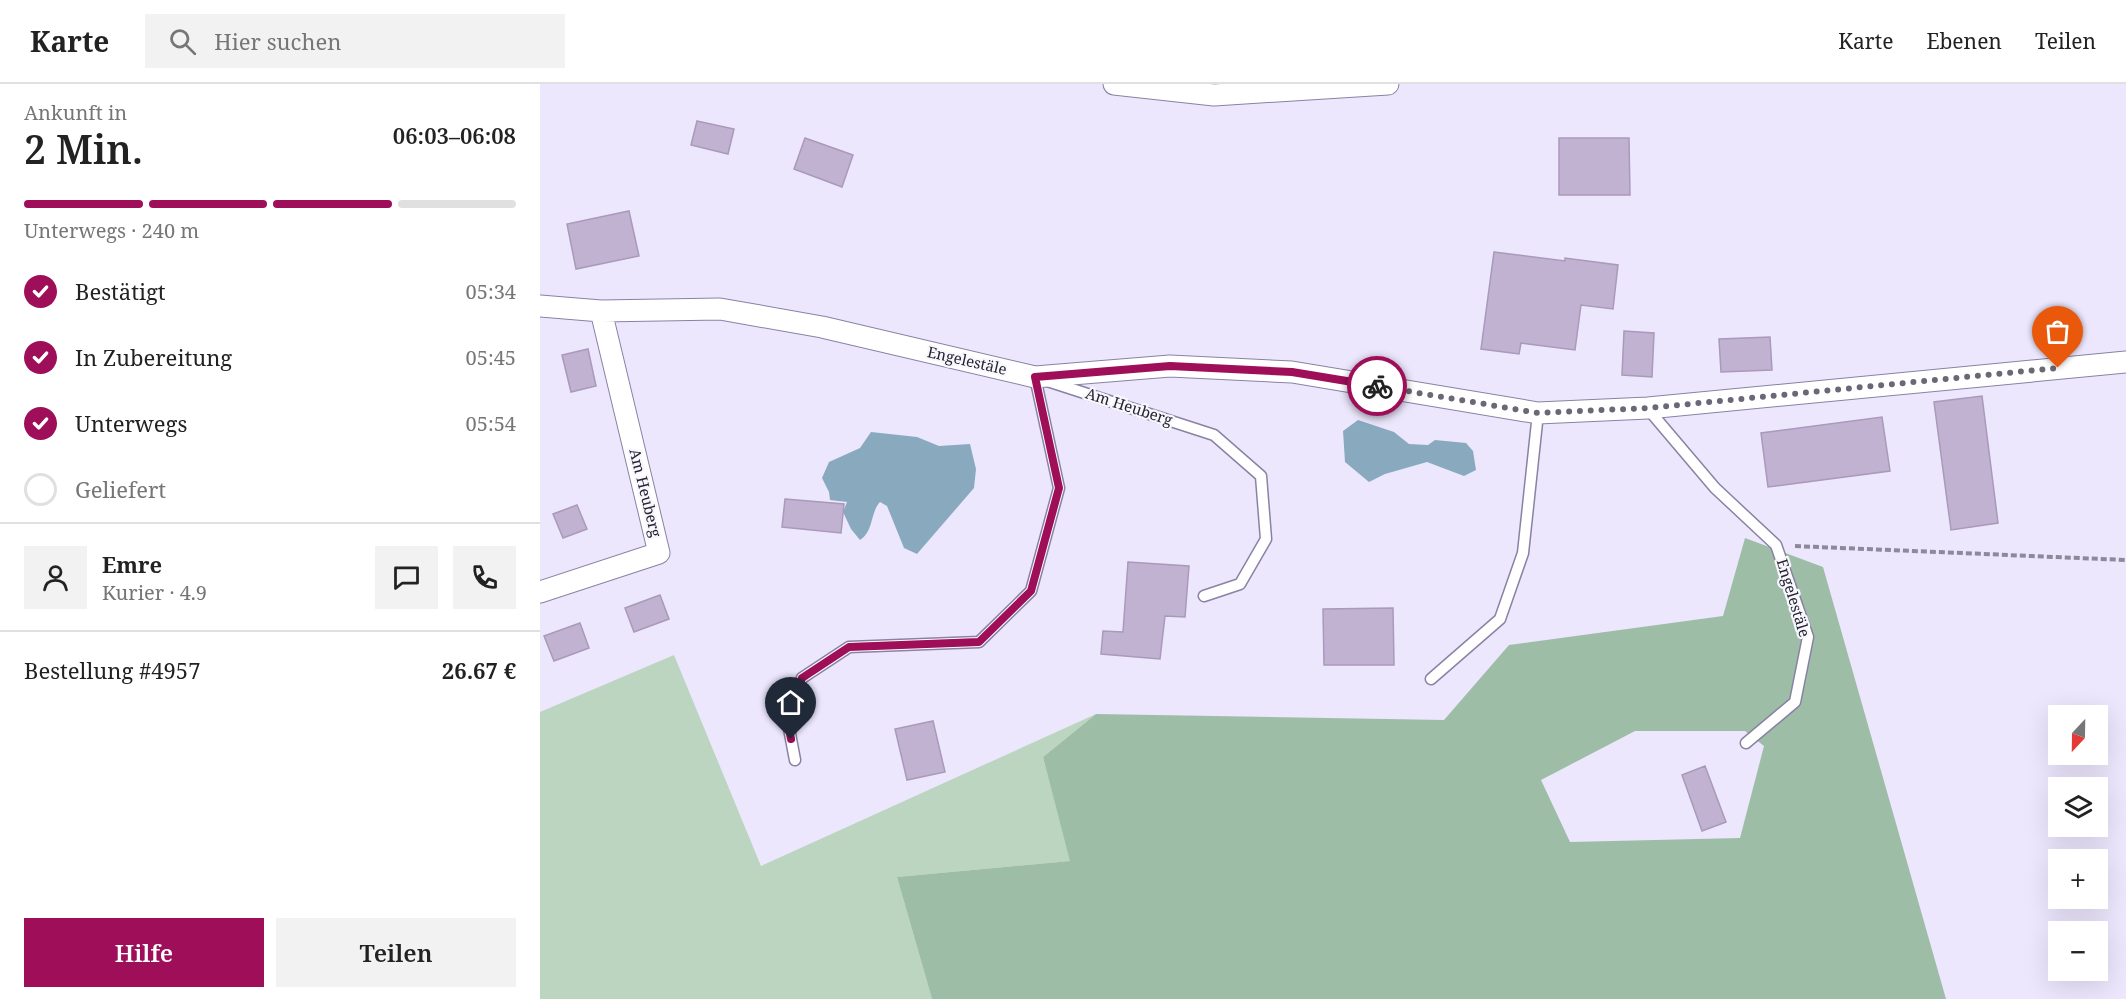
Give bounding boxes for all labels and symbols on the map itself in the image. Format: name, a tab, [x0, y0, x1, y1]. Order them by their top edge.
pin	[2032, 306, 2083, 368]
street label: Engelestäle	[926, 341, 1009, 379]
courier	[1347, 356, 1407, 416]
street label: Am Heuberg	[1083, 383, 1175, 430]
street label: Am Heuberg	[625, 446, 667, 539]
street label: Engelestäle	[1773, 556, 1815, 639]
pin	[765, 677, 816, 739]
north arrow	[2048, 705, 2108, 765]

